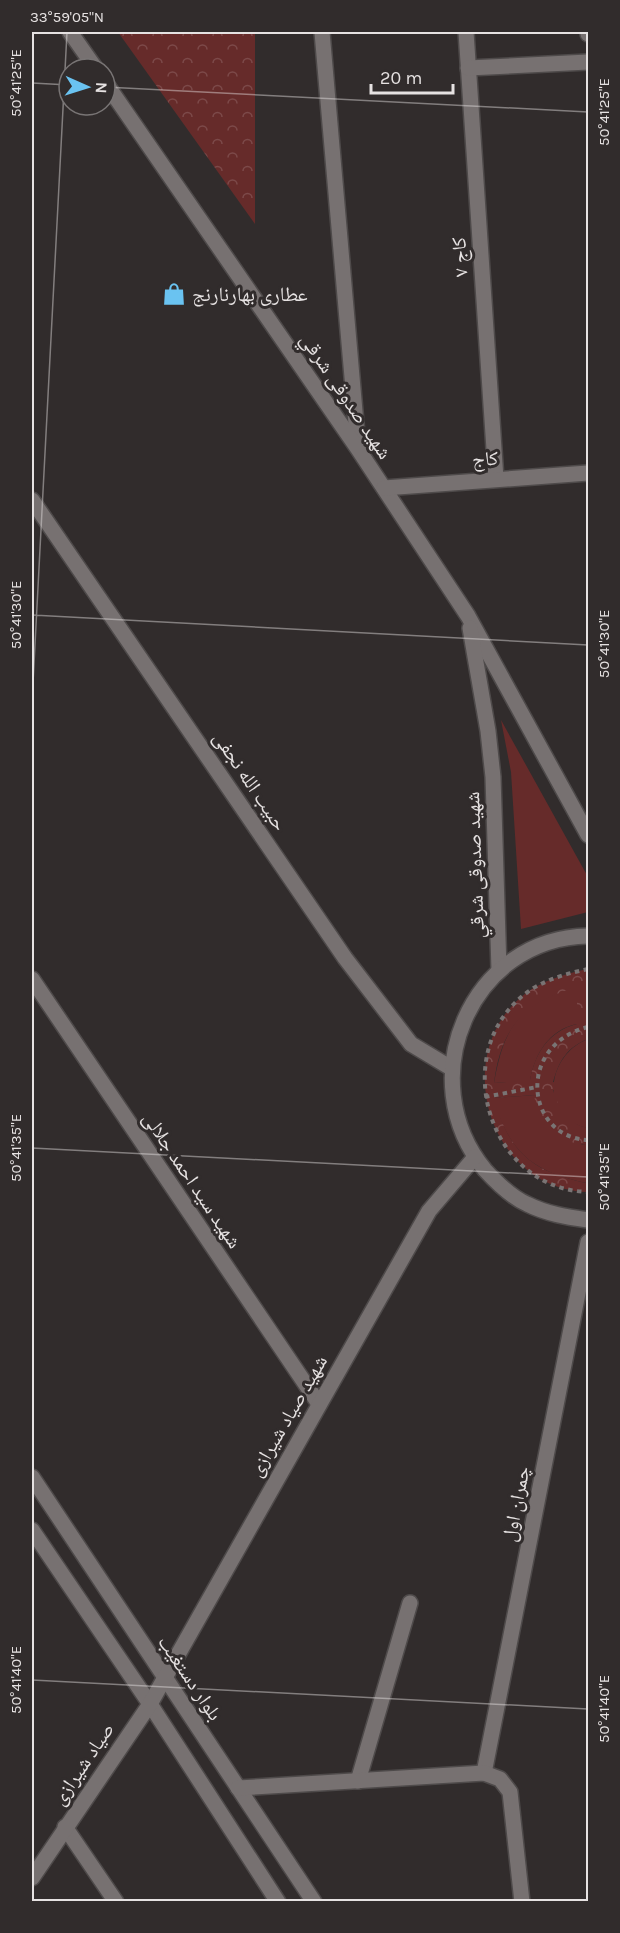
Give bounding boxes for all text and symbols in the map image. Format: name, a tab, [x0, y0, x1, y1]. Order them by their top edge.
text: 33°59'05"N	[30, 8, 104, 26]
text: 50°41'25"E	[7, 49, 25, 117]
north arrow	[57, 57, 117, 117]
scale bar	[371, 57, 454, 95]
text: 20 m	[380, 67, 422, 89]
text: 50°41'25"E	[595, 78, 613, 146]
text: N	[92, 82, 111, 94]
street label: کاج ۷	[447, 236, 474, 278]
shop icon: عطاری بهارنارنج	[161, 281, 187, 307]
place label: عطاری بهارنارنج	[192, 283, 308, 307]
street label: شهید صدوقی شرقي	[292, 329, 397, 466]
street label: کاج	[471, 447, 499, 472]
text: 50°41'30"E	[7, 581, 25, 649]
text: 50°41'30"E	[595, 610, 613, 678]
street label: حبیب الله نجفی	[208, 727, 292, 835]
street label: شهید صدوقی شرقي	[461, 791, 493, 939]
street label: شهید سید احمد جلالی	[138, 1107, 246, 1253]
text: 50°41'35"E	[7, 1114, 25, 1182]
text: 50°41'35"E	[595, 1143, 613, 1211]
street label: شهید صیاد شیرازی	[244, 1351, 332, 1481]
street label: چمران اول	[497, 1464, 535, 1544]
street label: بلوار دستغیب	[153, 1631, 227, 1725]
text: 50°41'40"E	[7, 1646, 25, 1714]
text: 50°41'40"E	[595, 1675, 613, 1743]
street label: صیاد شیرازی	[47, 1718, 119, 1810]

